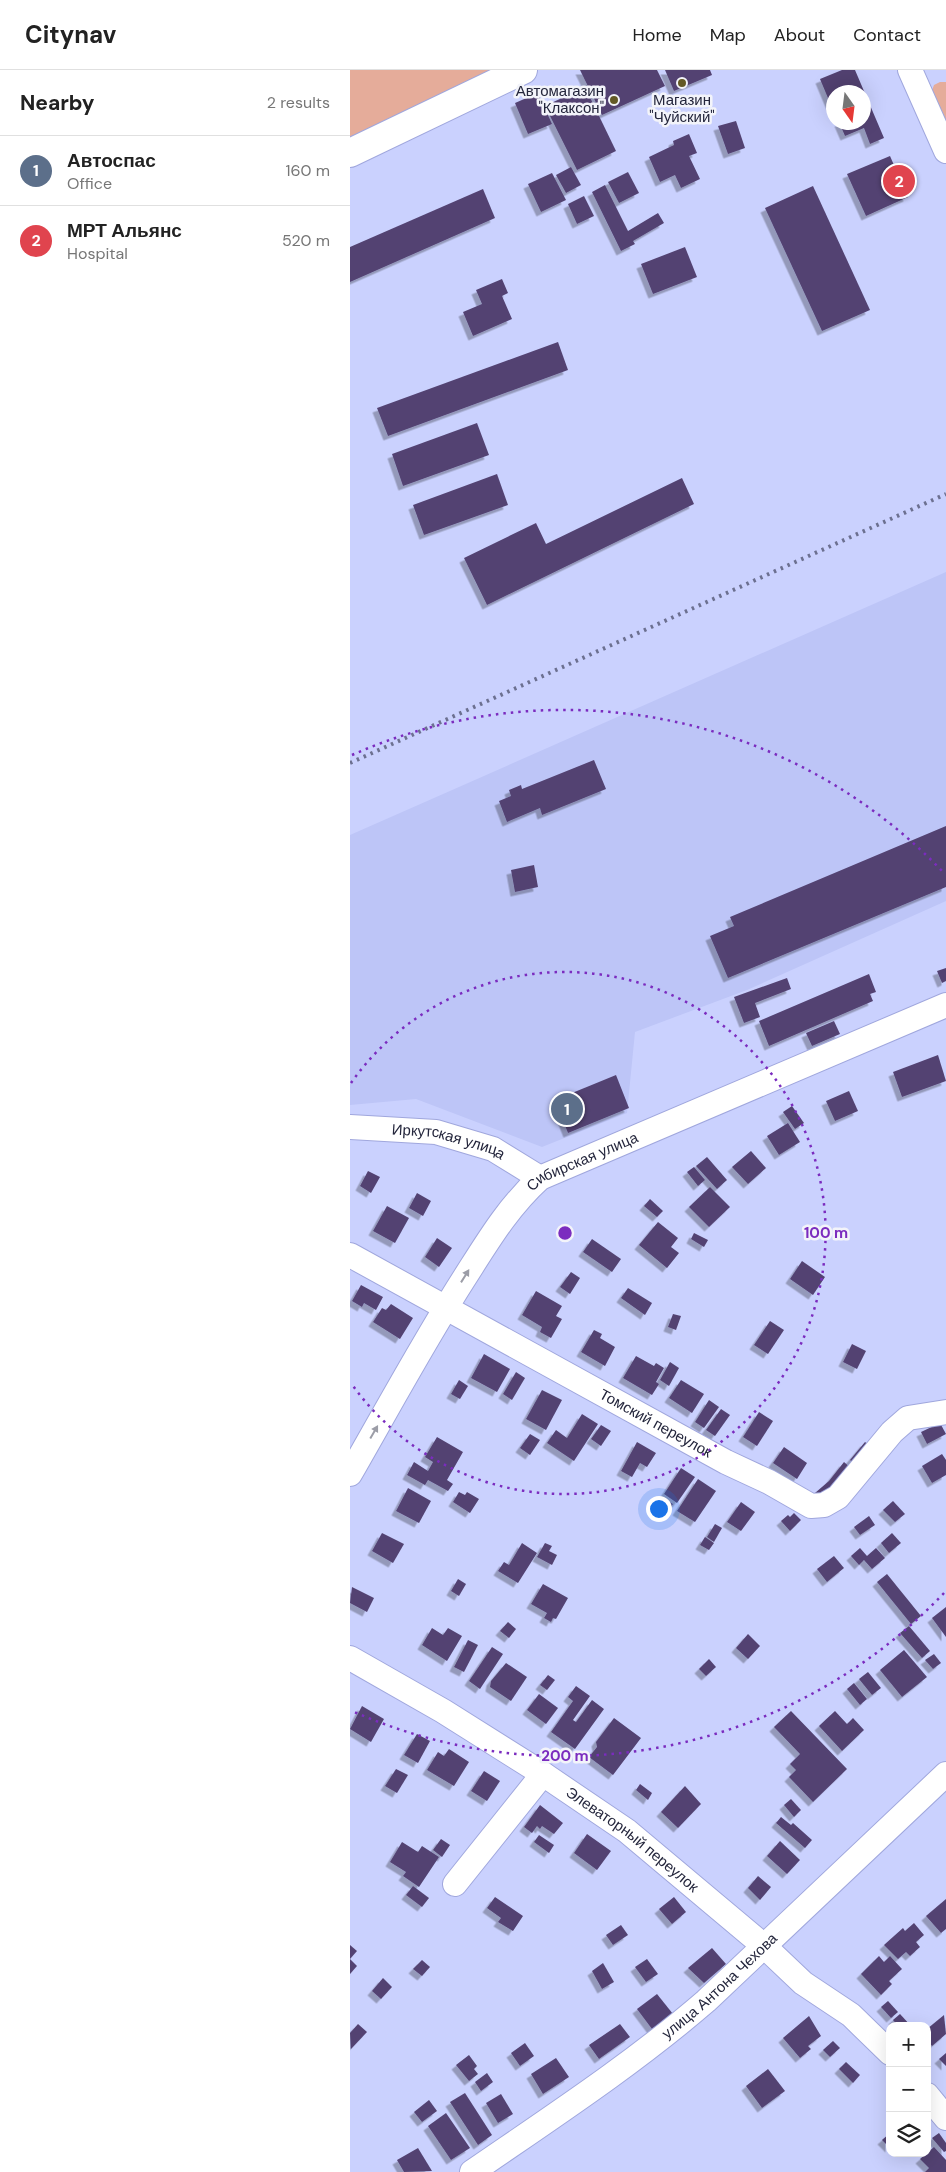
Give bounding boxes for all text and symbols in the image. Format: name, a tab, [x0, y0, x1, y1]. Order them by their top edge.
text: Citynav	[25, 19, 116, 50]
text: Home	[632, 23, 682, 47]
text: Map	[710, 23, 746, 47]
text: About	[774, 23, 825, 47]
text: Contact	[853, 23, 921, 47]
marker: Магазин "Чуйский"	[676, 77, 688, 89]
place label: Автомагазин "Клаксон"	[516, 81, 604, 118]
north arrow	[826, 85, 871, 130]
text: Nearby	[20, 89, 94, 117]
place label: Магазин "Чуйский"	[649, 90, 715, 127]
text: 2 results	[267, 92, 330, 113]
marker: Автомагазин "Клаксон"	[608, 94, 620, 106]
text: Автоспас	[67, 148, 156, 173]
text: 1	[33, 160, 39, 181]
text: 160 m	[286, 160, 330, 181]
pin: 2	[883, 162, 915, 200]
text: Office	[67, 173, 112, 194]
text: МРТ Альянс	[67, 218, 182, 243]
text: 2	[31, 230, 41, 251]
text: 520 m	[282, 230, 330, 251]
text: Hospital	[67, 243, 128, 264]
pin: 1	[551, 1090, 583, 1128]
street label: Иркутская улица	[391, 1119, 509, 1164]
street label: Сибирская улица	[522, 1127, 642, 1196]
text: 100 m	[804, 1223, 848, 1243]
centre of rings	[556, 1224, 574, 1242]
one-way arrow	[461, 1270, 470, 1283]
street label: Томский переулок	[596, 1384, 716, 1463]
one-way arrow	[370, 1425, 379, 1438]
your location	[646, 1496, 672, 1522]
text: 200 m	[541, 1746, 589, 1766]
street label: Элеваторный переулок	[562, 1782, 703, 1897]
street label: улица Антона Чехова	[658, 1928, 782, 2044]
map controls	[886, 2022, 931, 2157]
button: +	[886, 2022, 931, 2067]
button: −	[886, 2067, 931, 2112]
button: layers	[886, 2112, 931, 2157]

